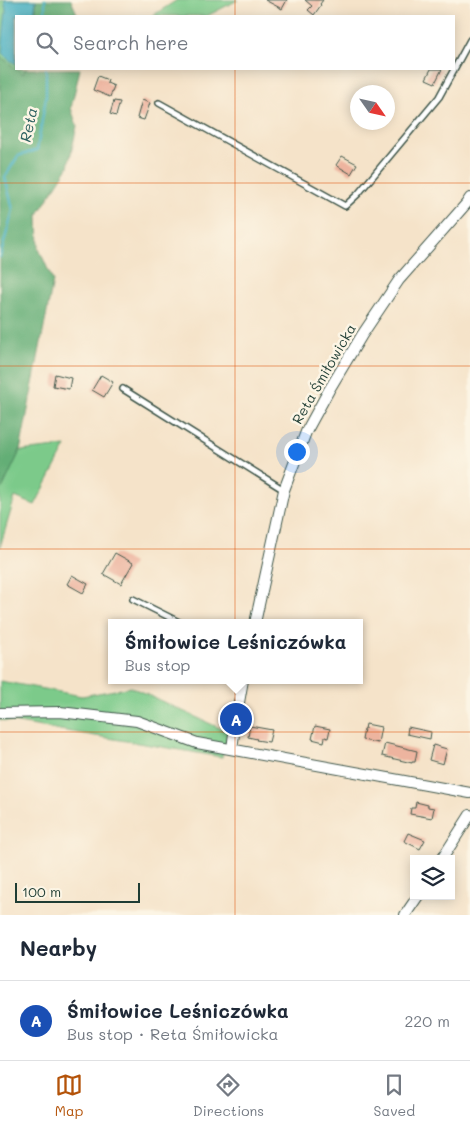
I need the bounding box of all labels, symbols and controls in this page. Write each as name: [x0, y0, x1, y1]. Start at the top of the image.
search box: [15, 15, 455, 70]
icon: search: [33, 29, 61, 57]
text: Search here: [73, 30, 189, 55]
north arrow: [350, 85, 395, 130]
water label: Reta: [15, 106, 41, 144]
street label: Reta Śmiłowicka: [287, 320, 360, 427]
your location: [284, 439, 310, 465]
popup: [108, 619, 363, 684]
text: Śmiłowice Leśniczówka: [125, 629, 346, 654]
text: Bus stop: [125, 654, 190, 675]
pin: A: [220, 700, 252, 738]
map controls: [410, 855, 455, 900]
button: layers: [410, 855, 455, 900]
scale bar: [15, 880, 140, 903]
text: 100 m: [22, 882, 61, 901]
text: Nearby: [20, 934, 97, 961]
text: Śmiłowice Leśniczówka: [67, 998, 289, 1023]
text: A: [30, 1010, 42, 1031]
text: 220 m: [404, 1010, 450, 1031]
text: Bus stop · Reta Śmiłowicka: [67, 1023, 279, 1044]
tab: Map: [55, 1071, 83, 1120]
tab: Directions: [193, 1071, 264, 1120]
tab: Saved: [374, 1071, 415, 1120]

